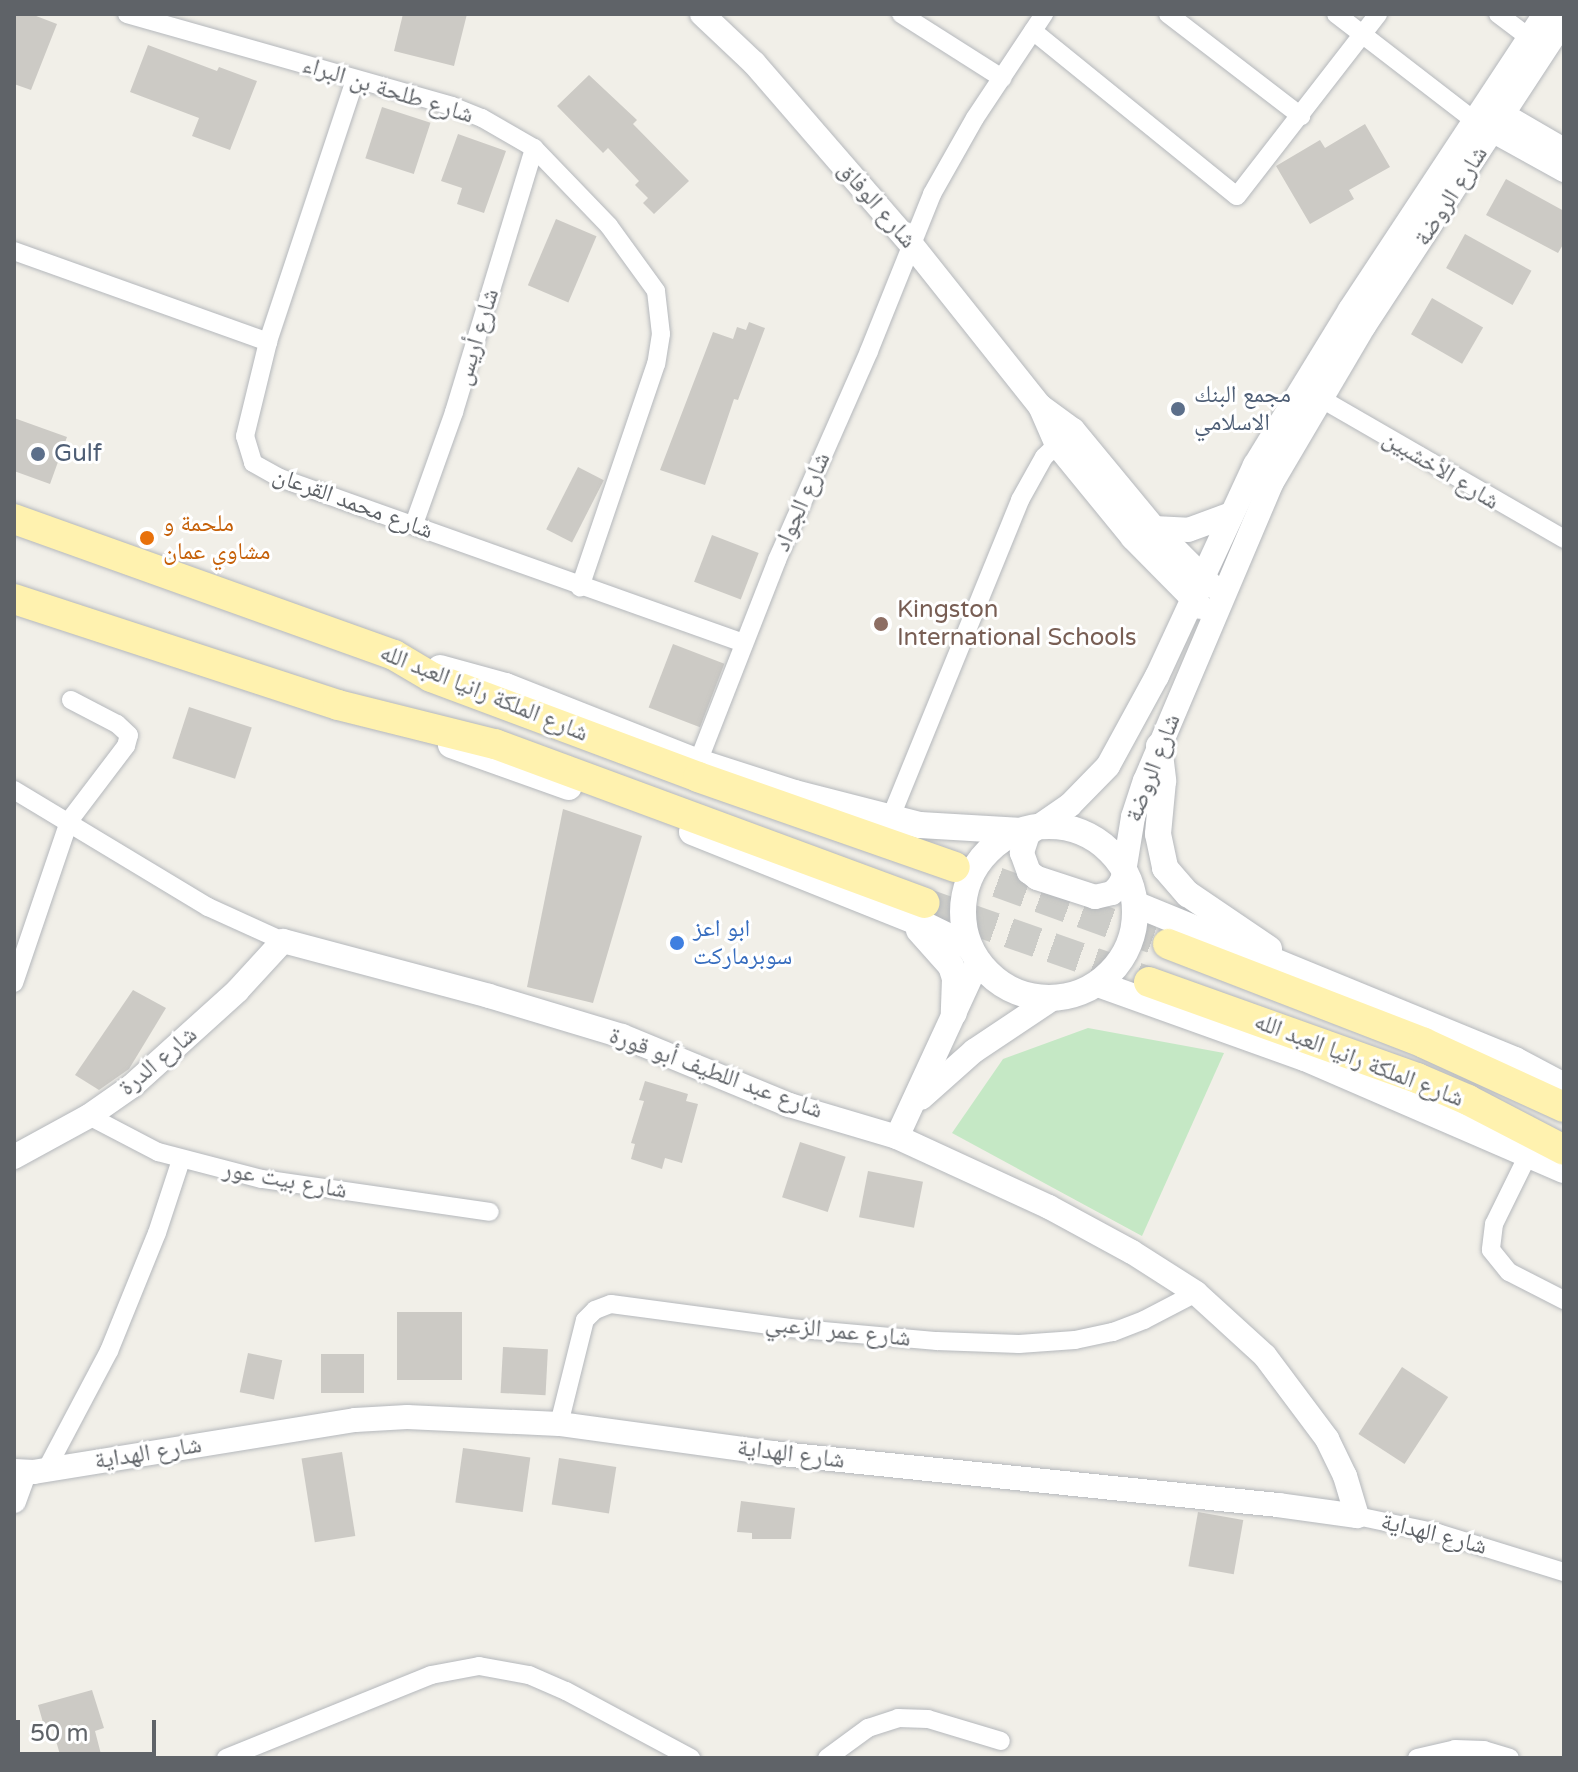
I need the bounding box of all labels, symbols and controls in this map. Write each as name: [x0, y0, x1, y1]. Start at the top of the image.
street label: شارع طلحة بن البراء: [299, 50, 477, 130]
street label: شارع الروضة: [1408, 141, 1494, 251]
street label: شارع الوفاق: [832, 156, 922, 254]
street label: شارع أريس: [449, 285, 505, 389]
place label: مجمع البنك الاسلامي: [1194, 381, 1291, 437]
marker: مجمع البنك الاسلامي: [1169, 400, 1187, 418]
street label: شارع الأخشبين: [1377, 424, 1505, 516]
place label: Gulf: [54, 440, 102, 468]
marker: Gulf: [29, 445, 47, 463]
street label: شارع الجواد: [767, 448, 837, 556]
street label: شارع محمد القرعان: [269, 461, 437, 545]
place label: ملحمة و مشاوي عمان: [163, 510, 270, 566]
marker: ملحمة و مشاوي عمان: [138, 529, 156, 547]
place label: Kingston International Schools: [897, 596, 1136, 652]
marker: Kingston International Schools: [872, 615, 890, 633]
street label: شارع الملكة رانيا العبد الله: [376, 638, 592, 748]
street label: شارع الروضة: [1119, 710, 1187, 826]
place label: ابو اعز سوبرماركت: [693, 915, 792, 971]
marker: ابو اعز سوبرماركت: [668, 934, 686, 952]
street label: شارع الملكة رانيا العبد الله: [1250, 1007, 1468, 1113]
street label: شارع الدرة: [113, 1020, 203, 1102]
street label: شارع عبد اللطيف أبو قورة: [605, 1021, 827, 1125]
street label: شارع بيت عور: [221, 1155, 349, 1205]
street label: شارع عمر الزعبي: [764, 1309, 912, 1353]
street label: شارع الهداية: [92, 1430, 204, 1476]
street label: شارع الهداية: [736, 1433, 846, 1475]
street label: شارع الهداية: [1378, 1507, 1490, 1561]
scale bar: [20, 1704, 160, 1754]
text: 50 m: [30, 1719, 88, 1748]

